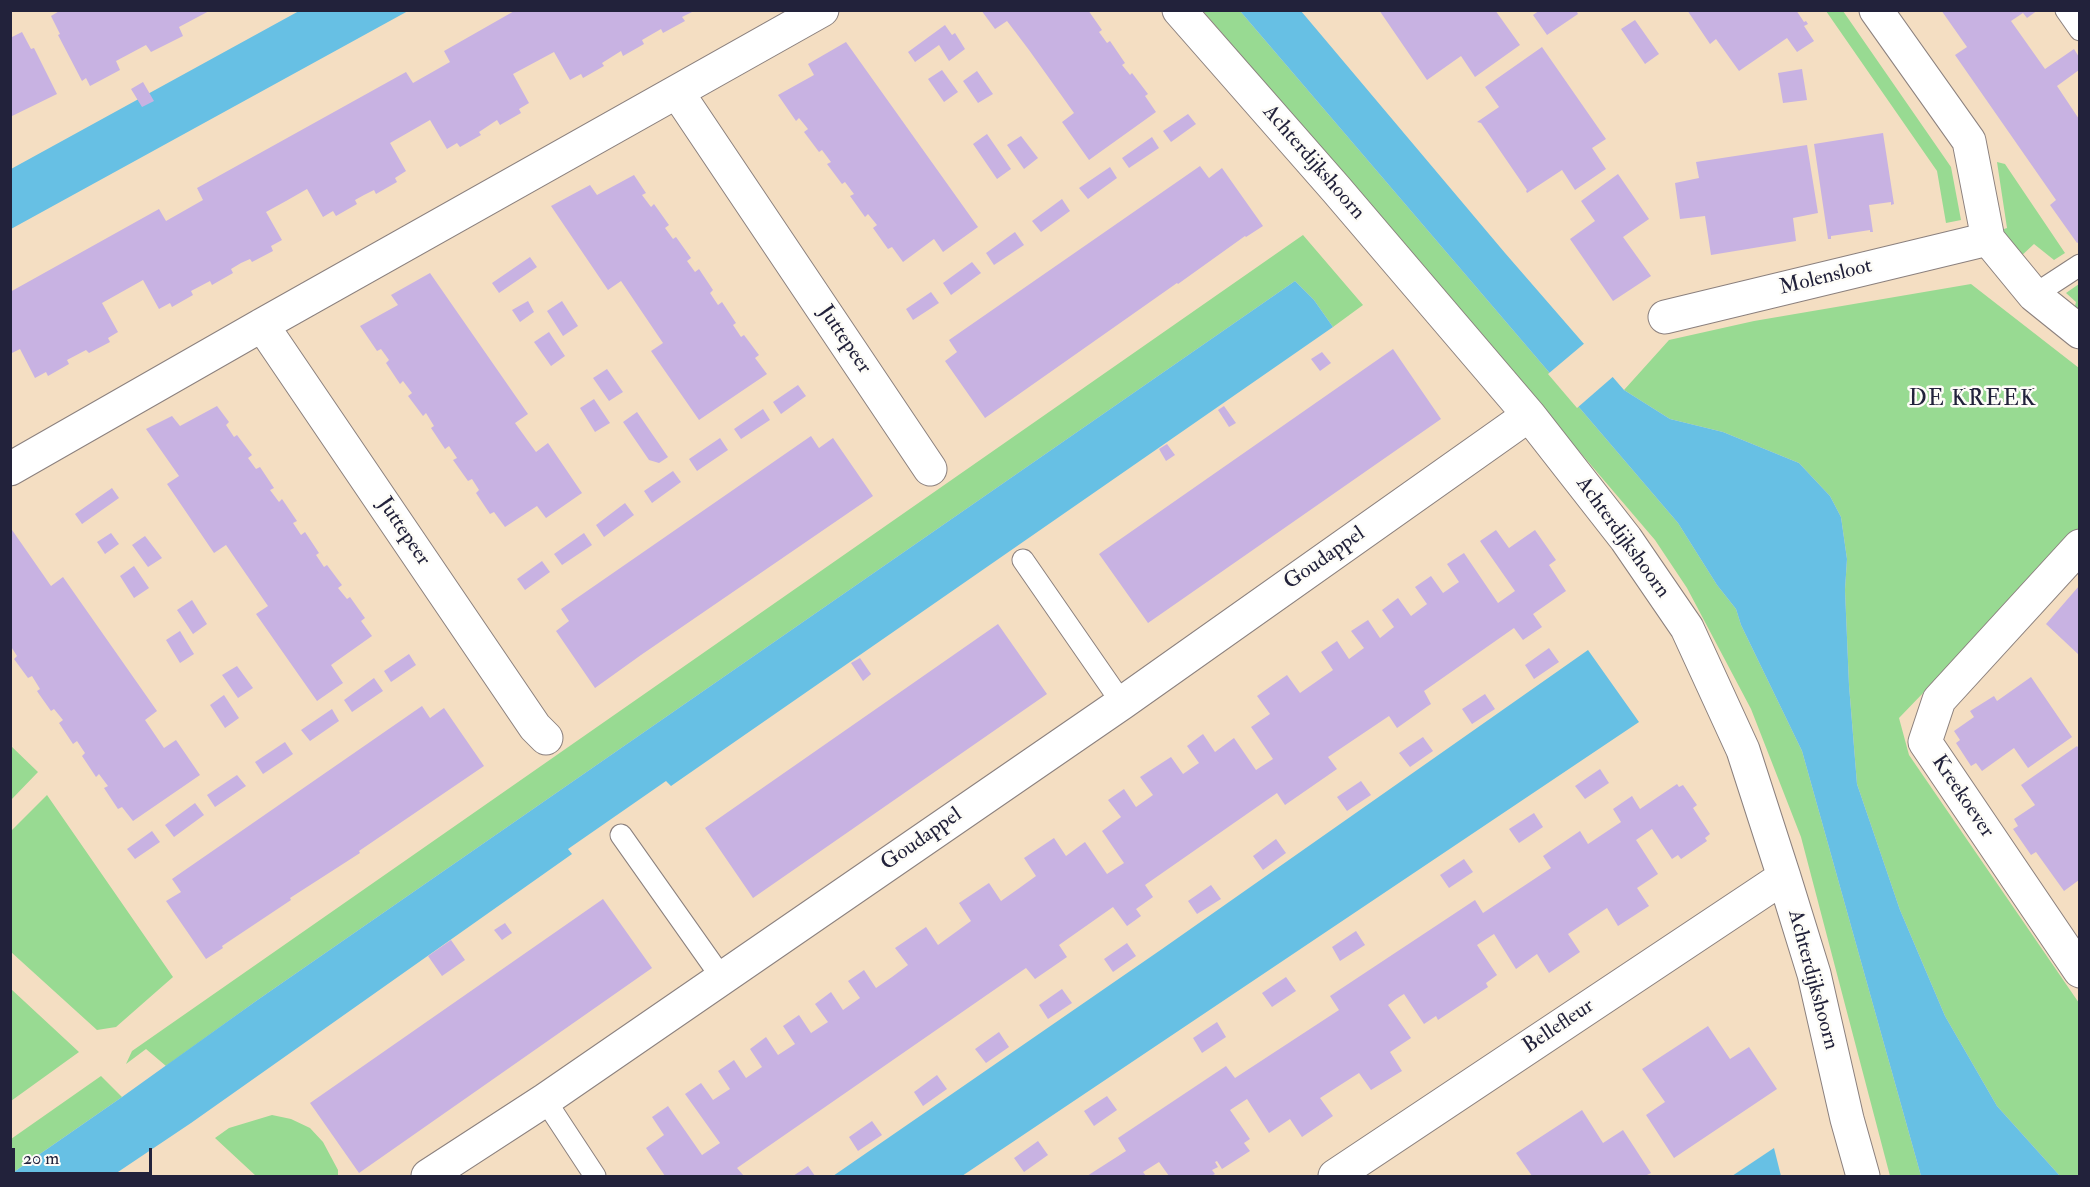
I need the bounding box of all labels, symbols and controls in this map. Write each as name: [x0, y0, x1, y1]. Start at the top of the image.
street label: Achterdijkshoorn: [1256, 101, 1370, 225]
street label: Molensloot: [1777, 254, 1875, 302]
street label: Juttepeer: [812, 301, 876, 379]
district label: DE KREEK: [1909, 387, 2037, 413]
street label: Achterdijkshoorn: [1570, 473, 1674, 603]
street label: Juttepeer: [371, 493, 435, 571]
street label: Goudappel: [1280, 522, 1370, 596]
street label: Kreekoever: [1925, 751, 1999, 843]
street label: Goudappel: [877, 803, 967, 877]
street label: Achterdijkshoorn: [1781, 907, 1843, 1053]
street label: Bellefleur: [1519, 994, 1599, 1060]
scale bar: [15, 1136, 154, 1174]
text: 20 m: [23, 1147, 59, 1170]

